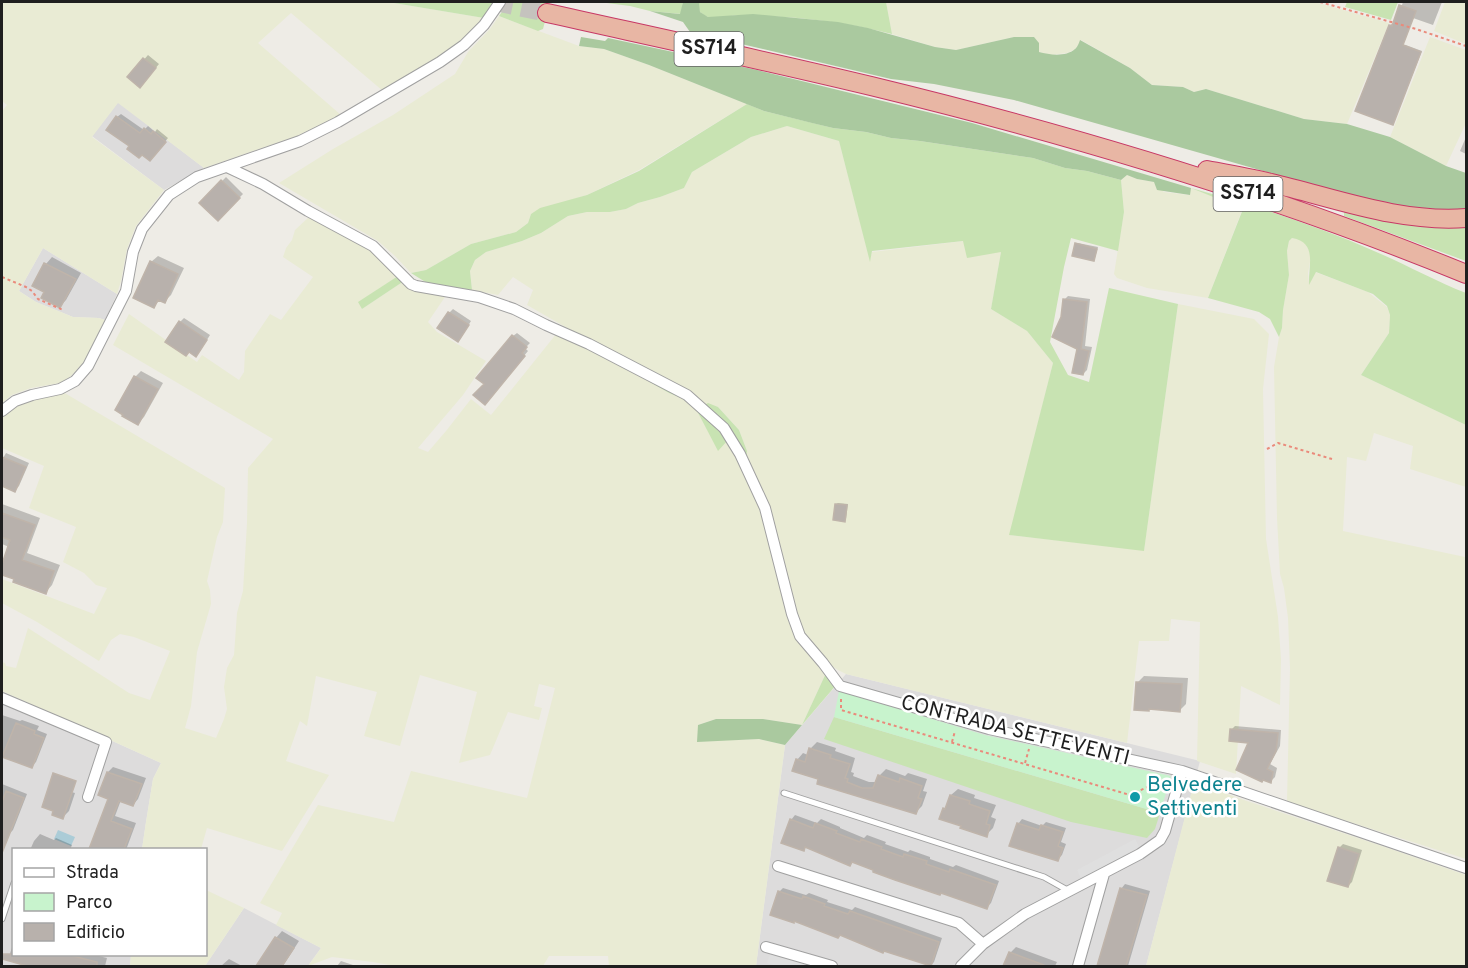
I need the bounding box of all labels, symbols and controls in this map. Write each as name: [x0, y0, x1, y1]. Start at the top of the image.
road number: SS714: [674, 32, 744, 66]
road number: SS714: [1214, 177, 1282, 211]
street label: CONTRADA SETTEVENTI: [898, 689, 1132, 773]
place label: Belvedere Settiventi: [1147, 772, 1242, 823]
marker: Belvedere Settiventi: [1128, 790, 1142, 804]
legend: [12, 848, 207, 956]
text: Strada: [66, 862, 119, 885]
text: Parco: [66, 892, 112, 915]
text: Edificio: [66, 922, 125, 945]

